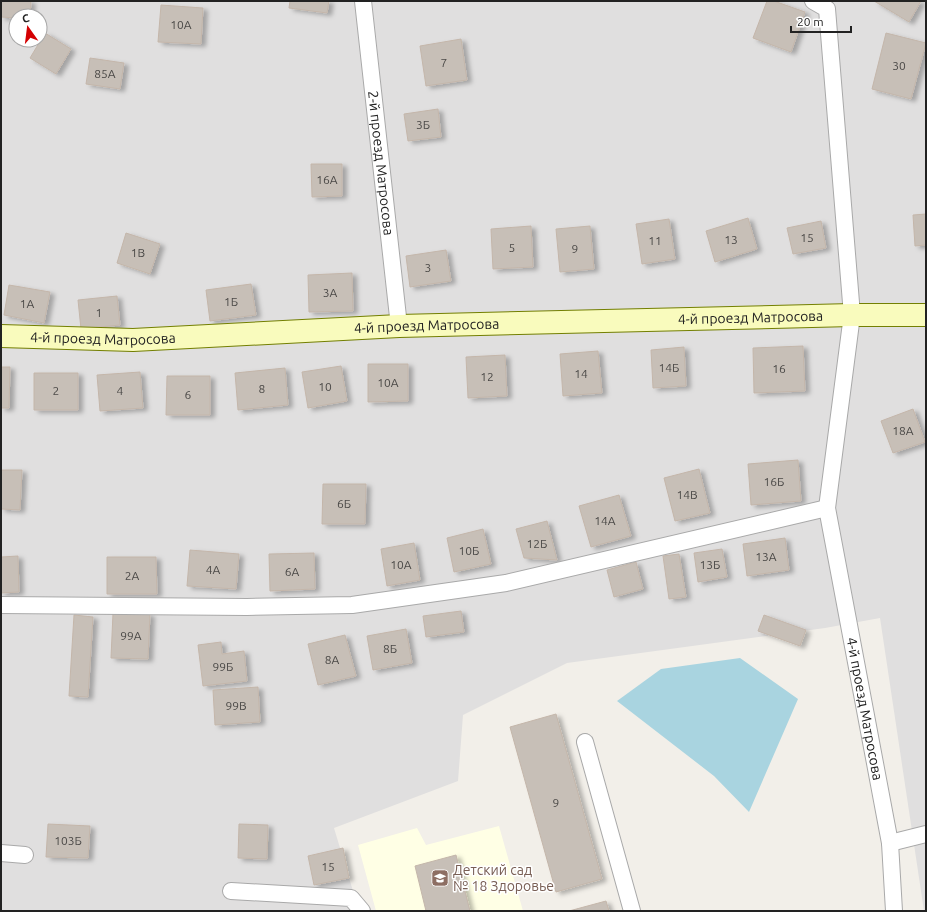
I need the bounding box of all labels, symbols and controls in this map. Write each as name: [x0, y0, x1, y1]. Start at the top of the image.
north arrow: [8, 8, 48, 48]
scale bar: [791, 8, 851, 34]
text: С: [21, 12, 30, 25]
text: 20 m: [797, 15, 824, 28]
house number: 10А: [170, 18, 192, 31]
house number: 7: [441, 56, 447, 69]
house number: 30: [892, 59, 906, 72]
house number: 85А: [94, 67, 116, 80]
street label: 2-й проезд Матросова: [365, 90, 397, 236]
house number: 3Б: [416, 118, 430, 131]
house number: 16А: [316, 173, 338, 186]
house number: 15: [800, 231, 814, 244]
house number: 13: [724, 233, 738, 246]
house number: 11: [648, 234, 662, 247]
house number: 5: [509, 241, 515, 254]
house number: 9: [572, 242, 578, 255]
house number: 1В: [131, 246, 145, 259]
house number: 3: [425, 261, 431, 274]
house number: 3А: [323, 286, 337, 299]
house number: 1Б: [224, 295, 238, 308]
house number: 1А: [20, 297, 34, 310]
house number: 1: [96, 306, 102, 319]
street label: 4-й проезд Матросова: [678, 308, 823, 327]
street label: 4-й проезд Матросова: [353, 316, 499, 336]
street label: 4-й проезд Матросова: [30, 329, 176, 348]
house number: 14Б: [659, 361, 679, 374]
house number: 16: [772, 362, 786, 375]
house number: 14: [574, 367, 588, 380]
house number: 12: [480, 370, 494, 383]
house number: 10А: [377, 376, 399, 389]
house number: 10: [318, 380, 332, 393]
house number: 8: [259, 382, 266, 395]
house number: 2: [53, 384, 59, 397]
house number: 4: [117, 384, 124, 397]
house number: 6: [185, 388, 192, 401]
house number: 18А: [892, 424, 914, 437]
house number: 16Б: [764, 475, 784, 488]
house number: 14В: [676, 488, 698, 501]
house number: 6Б: [337, 497, 351, 510]
house number: 14А: [594, 514, 616, 527]
house number: 12Б: [527, 537, 547, 550]
house number: 10Б: [459, 544, 479, 557]
house number: 13А: [755, 550, 777, 563]
house number: 10А: [390, 558, 412, 571]
house number: 13Б: [700, 558, 720, 571]
house number: 4А: [206, 563, 220, 576]
house number: 6А: [285, 565, 299, 578]
house number: 2А: [125, 569, 139, 582]
house number: 99А: [120, 629, 142, 642]
street label: 4-й проезд Матросова: [843, 636, 886, 782]
house number: 8Б: [383, 642, 397, 655]
house number: 8А: [325, 653, 339, 666]
house number: 99Б: [213, 660, 233, 673]
house number: 99В: [225, 699, 247, 712]
house number: 9: [553, 796, 559, 809]
house number: 103Б: [54, 834, 82, 847]
house number: 15: [321, 860, 335, 873]
place label: Детский сад № 18 Здоровье: [453, 862, 554, 894]
school or university icon: Детский сад № 18 Здоровье: [430, 868, 450, 888]

